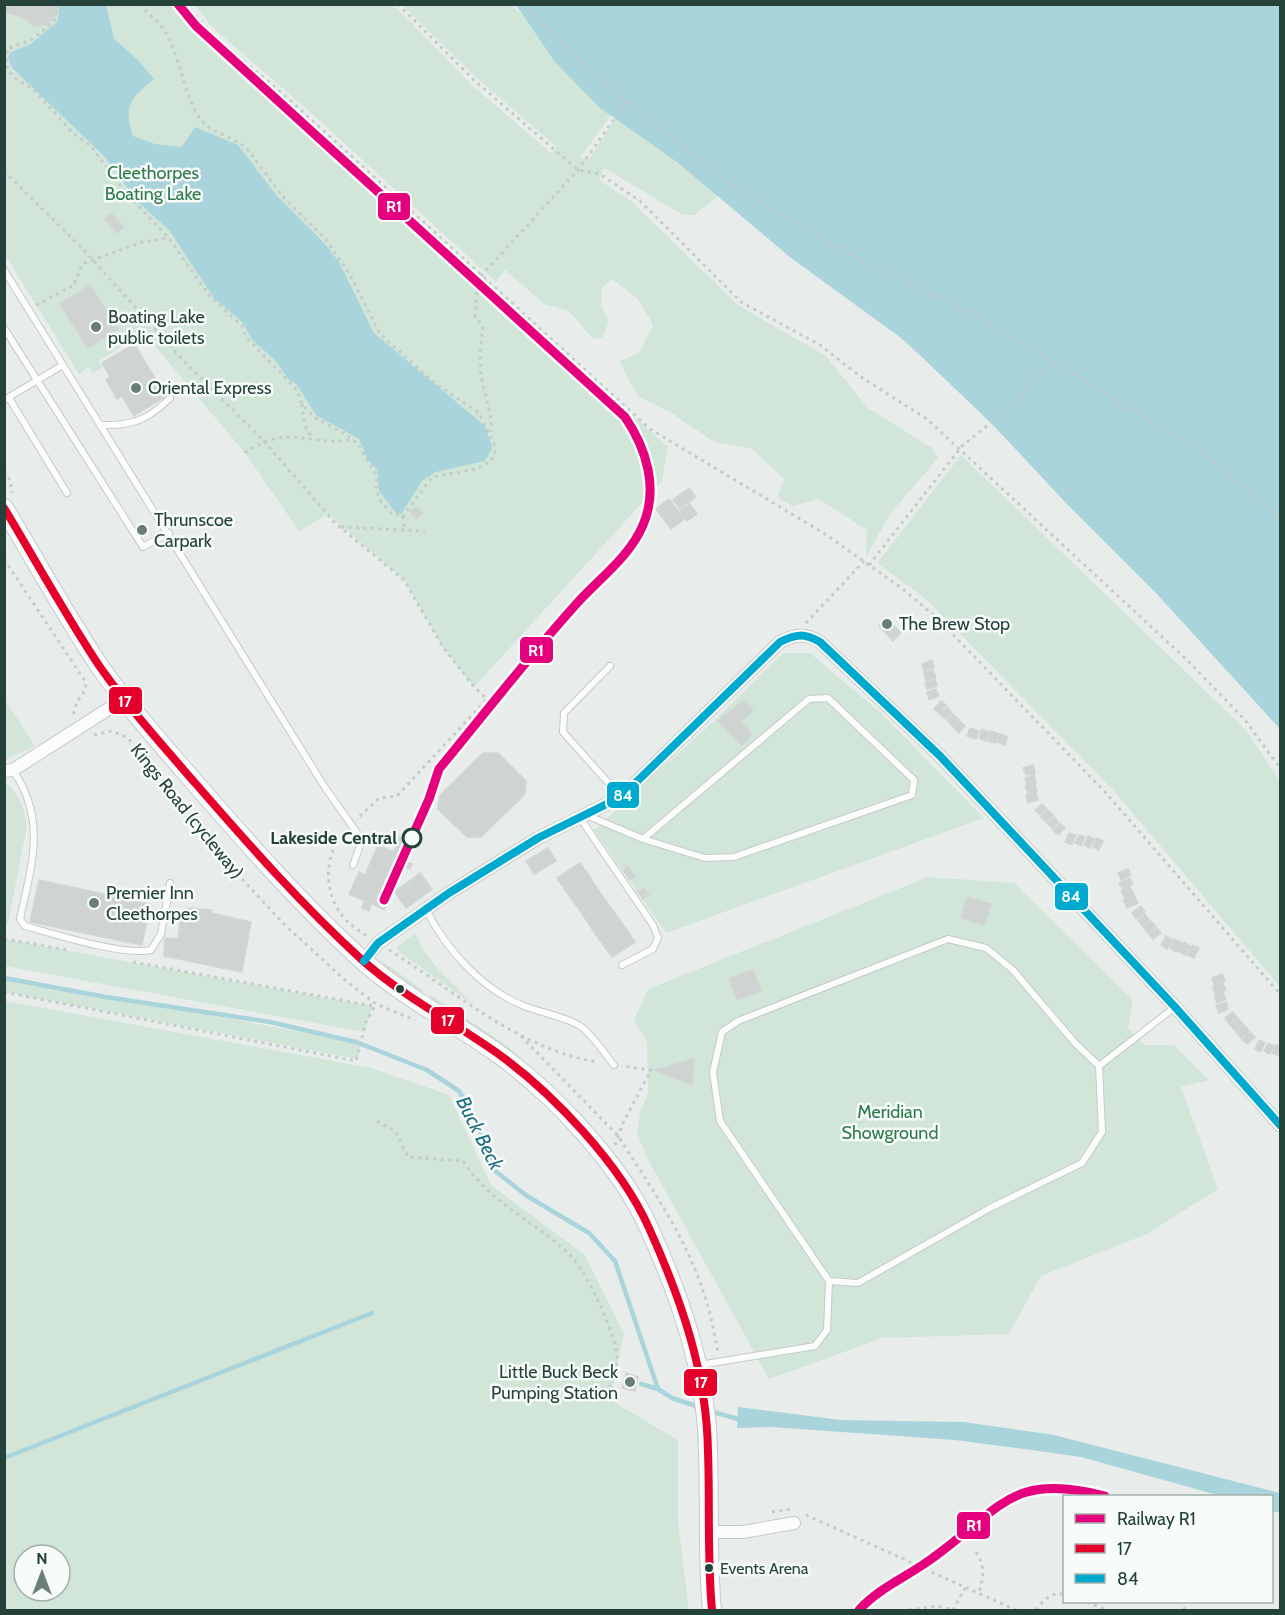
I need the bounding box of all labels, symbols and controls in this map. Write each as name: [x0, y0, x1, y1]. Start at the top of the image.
park label: Cleethorpes Boating Lake: [105, 162, 201, 205]
line badge: R1: [377, 192, 411, 221]
text: R1: [386, 197, 402, 216]
place label: Boating Lake public toilets: [108, 306, 205, 349]
marker: Boating Lake public toilets: [89, 320, 103, 334]
place label: Oriental Express: [148, 377, 271, 399]
marker: Oriental Express: [129, 381, 143, 395]
place label: Thrunscoe Carpark: [154, 509, 233, 552]
marker: Thrunscoe Carpark: [135, 523, 149, 537]
place label: The Brew Stop: [899, 613, 1010, 635]
marker: The Brew Stop: [880, 617, 894, 631]
line badge: R1: [519, 636, 554, 664]
text: R1: [528, 641, 544, 660]
line badge: 17: [108, 686, 143, 715]
text: 17: [118, 692, 133, 711]
street label: Kings Road (cycleway): [126, 739, 248, 883]
line badge: 84: [606, 781, 640, 809]
text: 84: [613, 786, 633, 805]
place label: Lakeside Central: [270, 827, 397, 849]
marker: Lakeside Central: [402, 828, 422, 848]
place label: Premier Inn Cleethorpes: [106, 882, 198, 925]
line badge: 84: [1054, 882, 1089, 911]
text: 84: [1061, 887, 1081, 906]
marker: Premier Inn Cleethorpes: [87, 896, 101, 910]
unlabelled marker: [394, 983, 406, 995]
line badge: 17: [430, 1006, 465, 1035]
text: 17: [441, 1011, 456, 1030]
water label: Buck Beck: [451, 1092, 509, 1175]
park label: Meridian Showground: [842, 1101, 938, 1144]
place label: Little Buck Beck Pumping Station: [491, 1361, 619, 1404]
line badge: 17: [683, 1368, 718, 1397]
text: 17: [694, 1373, 709, 1392]
marker: Little Buck Beck Pumping Station: [623, 1375, 637, 1389]
legend: [1063, 1495, 1273, 1603]
text: Railway R1: [1117, 1508, 1196, 1530]
line badge: R1: [956, 1511, 991, 1540]
text: R1: [966, 1516, 982, 1535]
text: 17: [1117, 1538, 1132, 1560]
north arrow: [12, 1543, 72, 1603]
text: N: [36, 1549, 48, 1568]
place label: Events Arena: [720, 1559, 809, 1578]
marker: Events Arena: [703, 1562, 715, 1574]
text: 84: [1117, 1568, 1138, 1590]

